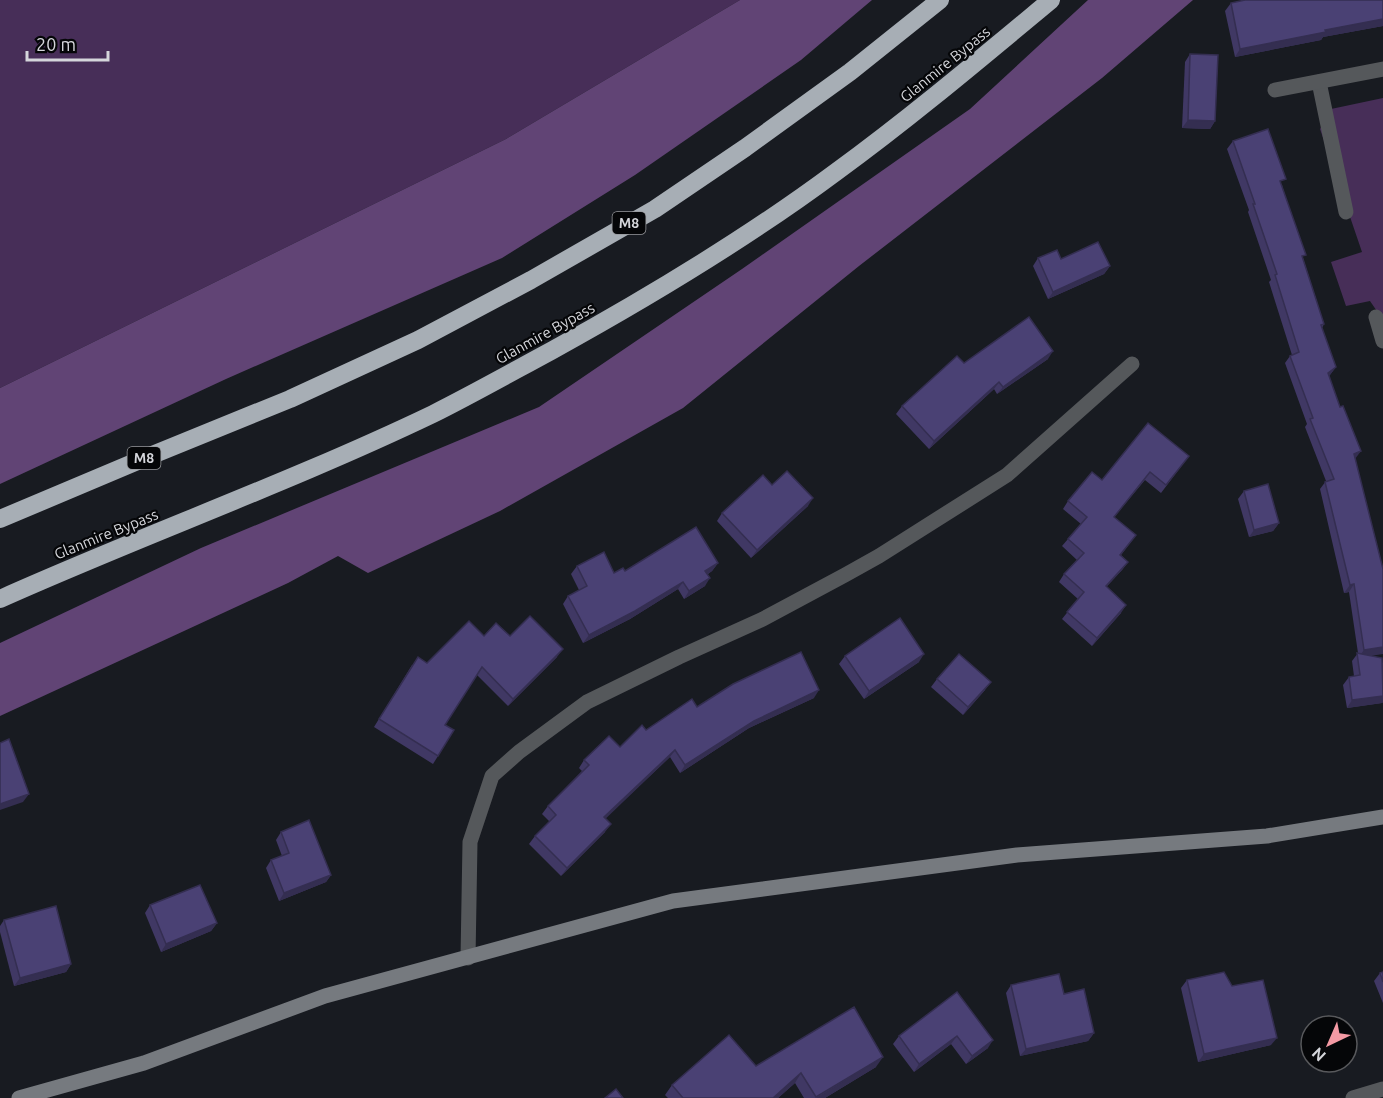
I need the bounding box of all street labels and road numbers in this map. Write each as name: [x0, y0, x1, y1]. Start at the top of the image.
street label: Glanmire Bypass: [897, 23, 993, 105]
road number: M8: [612, 212, 646, 234]
street label: Glanmire Bypass: [493, 299, 597, 367]
road number: M8: [128, 447, 160, 469]
street label: Glanmire Bypass: [52, 505, 160, 563]

